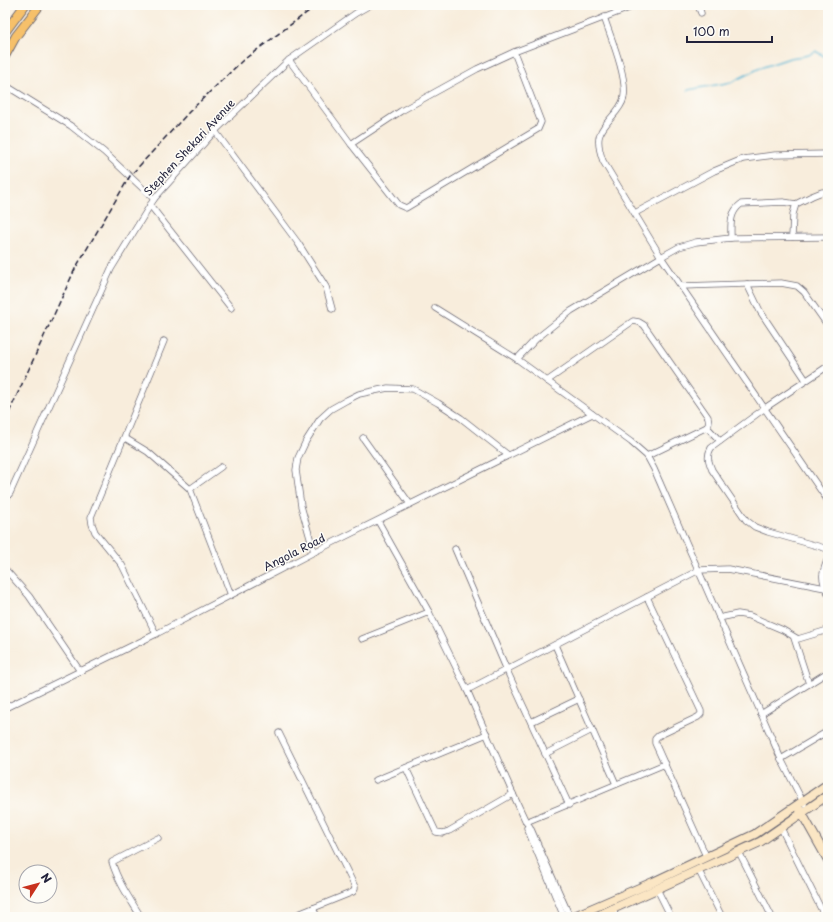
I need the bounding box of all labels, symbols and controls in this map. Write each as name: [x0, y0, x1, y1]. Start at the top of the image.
scale bar: [687, 18, 772, 44]
text: 100 m: [693, 22, 730, 40]
street label: Stephen Shekari Avenue: [140, 95, 238, 199]
street label: Angola Road: [260, 529, 328, 575]
north arrow: [18, 864, 58, 904]
text: N: [37, 869, 56, 887]

